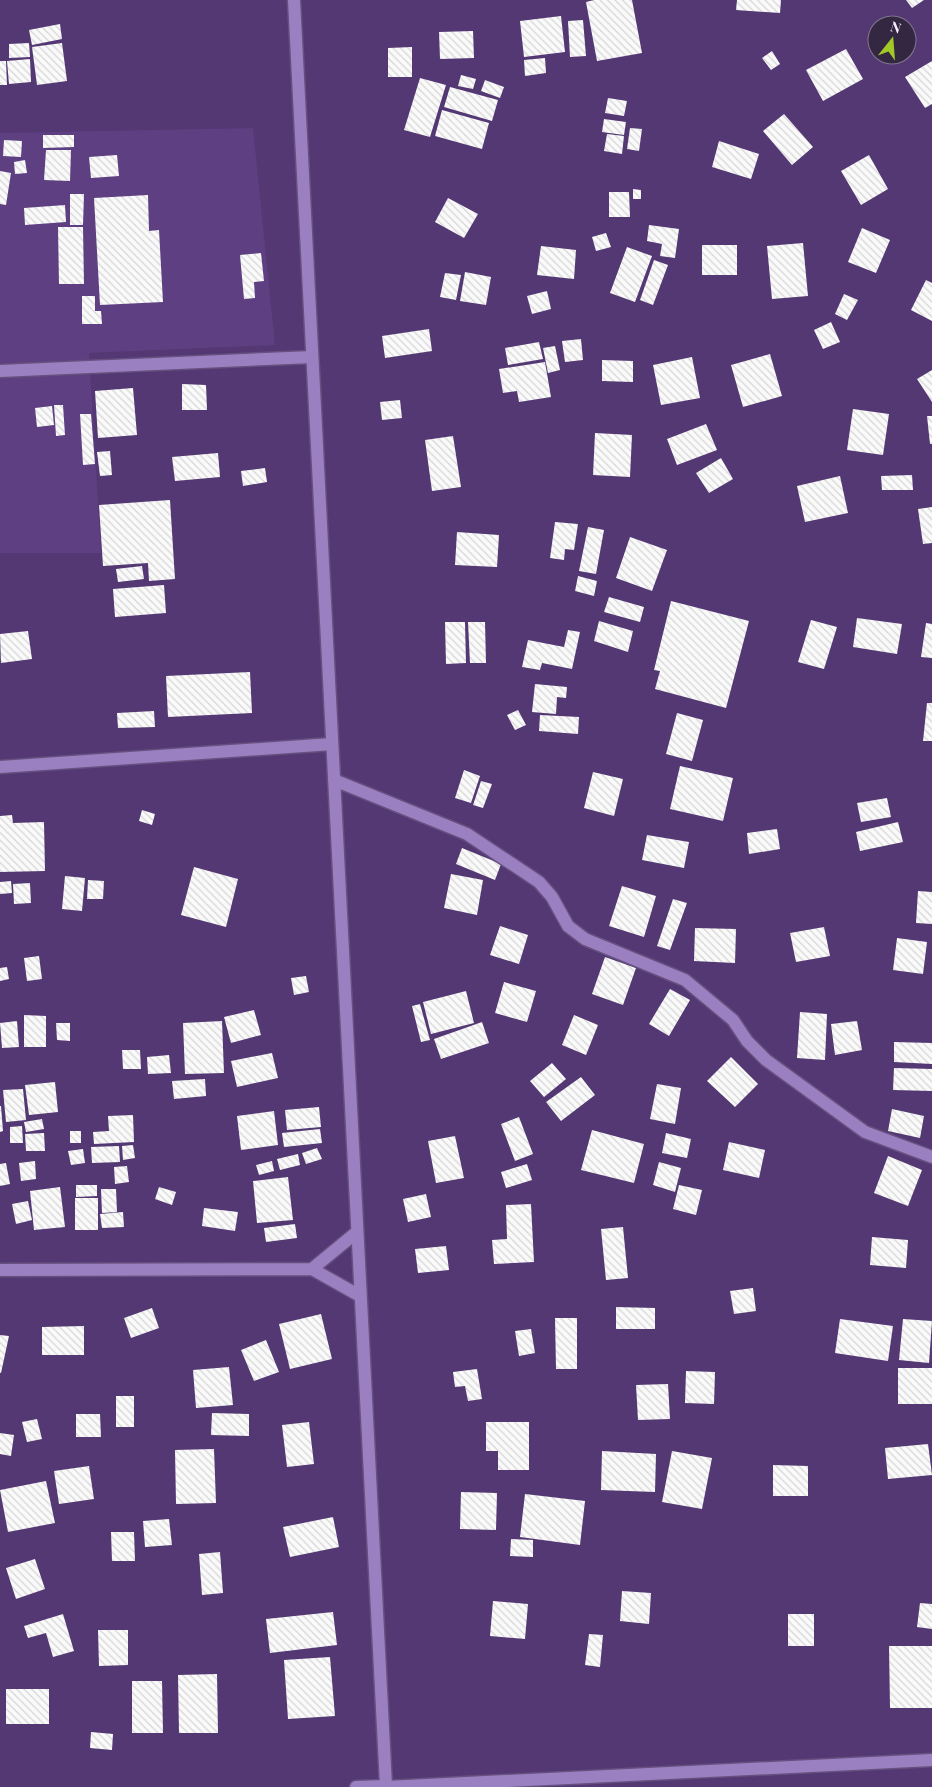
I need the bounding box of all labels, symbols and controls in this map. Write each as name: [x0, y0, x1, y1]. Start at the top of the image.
north arrow: [867, 15, 917, 65]
text: N: [888, 17, 904, 38]

